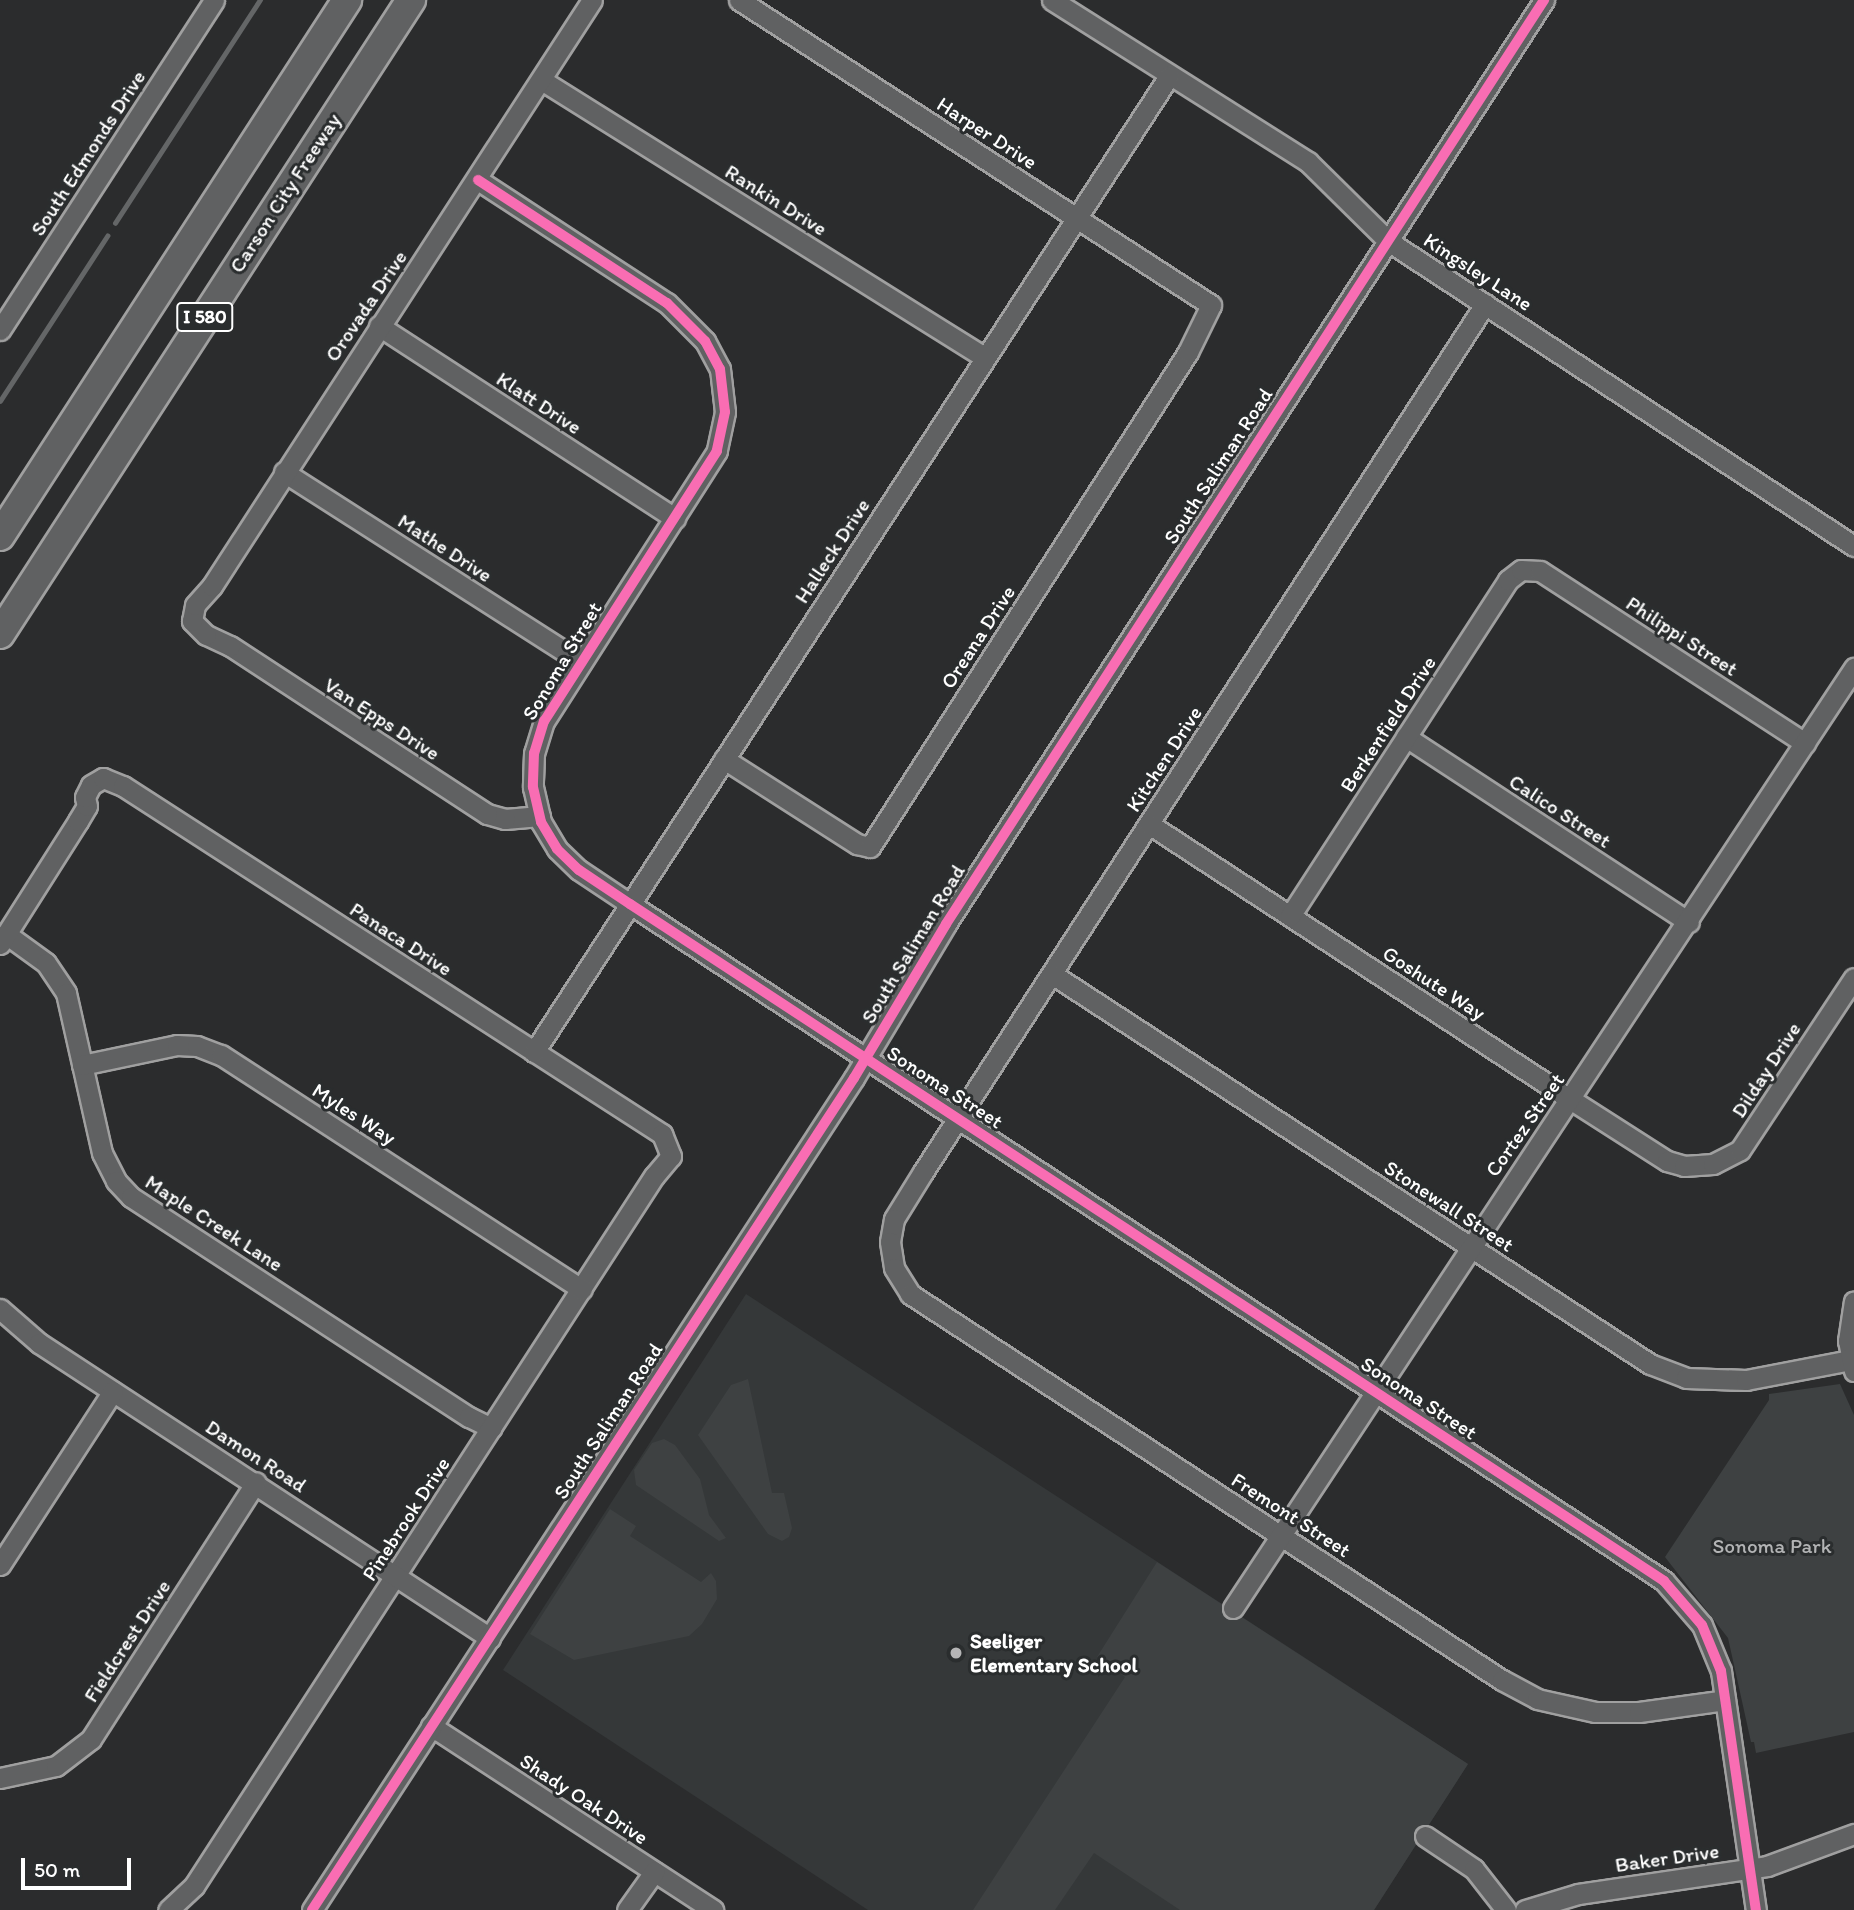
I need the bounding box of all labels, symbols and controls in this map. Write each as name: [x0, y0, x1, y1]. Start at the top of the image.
street label: South Edmonds Drive: [25, 65, 151, 241]
street label: Harper Drive: [932, 91, 1042, 175]
street label: Carson City Freeway: [224, 109, 346, 277]
street label: Rankin Drive: [720, 159, 832, 241]
street label: Kingsley Lane: [1419, 227, 1537, 317]
street label: Orovada Drive: [320, 246, 412, 366]
road number: I 580: [175, 302, 235, 332]
street label: Klatt Drive: [491, 366, 587, 440]
street label: South Saliman Road: [1158, 383, 1278, 549]
street label: Halleck Drive: [789, 494, 875, 608]
street label: Mathe Drive: [393, 508, 497, 588]
street label: Oreana Drive: [935, 581, 1021, 693]
street label: Philippi Street: [1622, 591, 1742, 681]
street label: Sonoma Street: [517, 597, 607, 725]
street label: Berkenfield Drive: [1335, 651, 1441, 797]
street label: Van Epps Drive: [319, 672, 445, 766]
street label: Kitchen Drive: [1120, 701, 1208, 817]
street label: Calico Street: [1504, 769, 1616, 853]
street label: South Saliman Road: [856, 860, 970, 1028]
street label: Panaca Drive: [345, 897, 457, 981]
street label: Goshute Way: [1378, 940, 1490, 1026]
street label: Dilday Drive: [1726, 1018, 1806, 1122]
street label: Sonoma Street: [882, 1040, 1008, 1134]
street label: Cortez Street: [1480, 1068, 1570, 1182]
street label: Myles Way: [308, 1078, 400, 1150]
street label: Stonewall Street: [1380, 1155, 1518, 1257]
street label: Maple Creek Lane: [140, 1169, 288, 1277]
street label: South Saliman Road: [548, 1338, 668, 1504]
street label: Sonoma Street: [1356, 1351, 1482, 1445]
street label: Damon Road: [201, 1414, 311, 1498]
street label: Pinebrook Drive: [357, 1452, 455, 1586]
street label: Fremont Street: [1227, 1467, 1355, 1563]
park label: Sonoma Park: [1713, 1533, 1831, 1559]
street label: Fieldcrest Drive: [78, 1575, 176, 1707]
place label: Seeliger Elementary School: [970, 1628, 1137, 1678]
marker: Seeliger Elementary School: [948, 1645, 964, 1661]
street label: Shady Oak Drive: [515, 1748, 653, 1850]
street label: Baker Drive: [1613, 1838, 1721, 1878]
scale bar: [24, 1843, 135, 1887]
text: 50 m: [34, 1857, 80, 1882]

